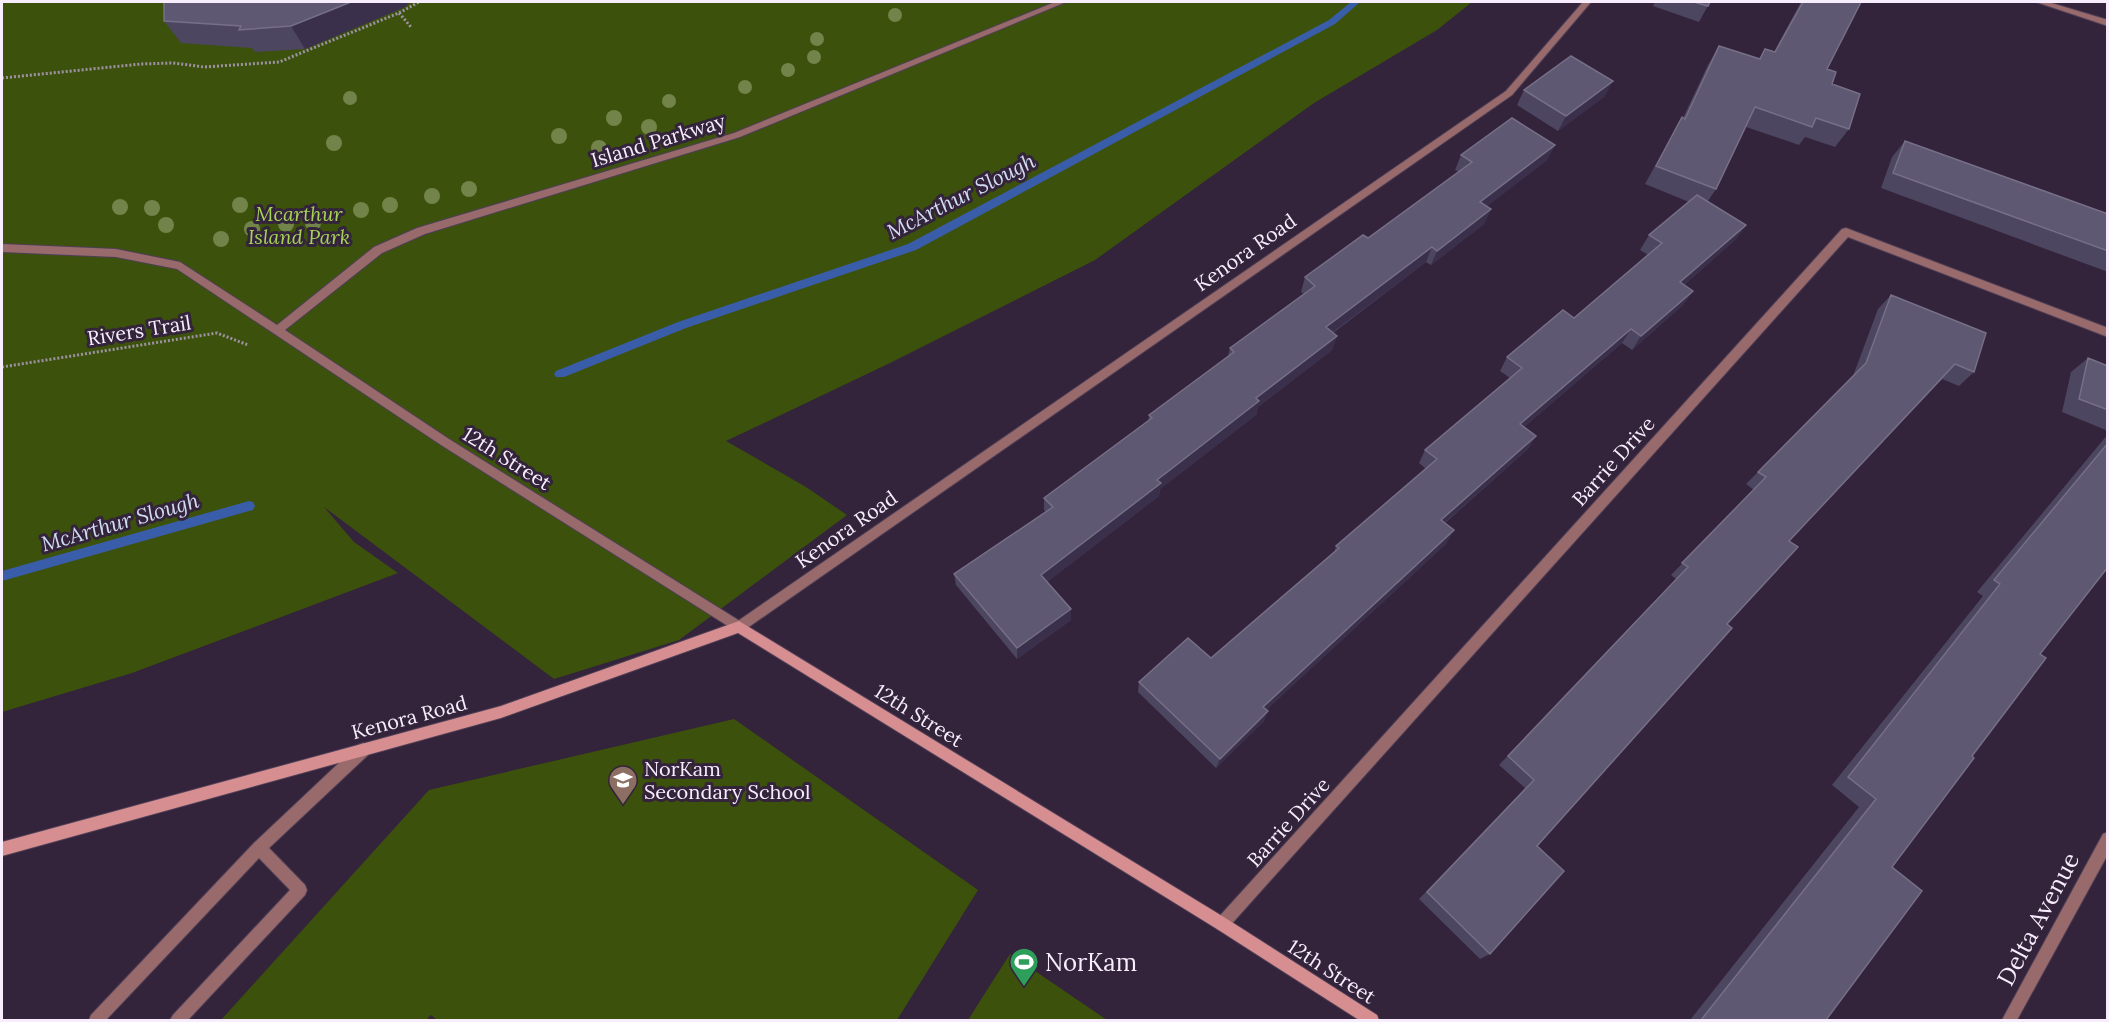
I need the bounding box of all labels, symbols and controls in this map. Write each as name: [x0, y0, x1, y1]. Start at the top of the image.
street label: Island Parkway: [588, 108, 729, 172]
water label: McArthur Slough: [882, 147, 1040, 245]
park label: Mcarthur Island Park: [248, 201, 350, 249]
street label: Kenora Road: [1189, 208, 1301, 296]
street label: Rivers Trail: [85, 309, 193, 351]
street label: Barrie Drive: [1566, 411, 1660, 511]
street label: 12th Street: [458, 421, 556, 495]
street label: Kenora Road: [790, 485, 902, 573]
water label: McArthur Slough: [38, 487, 202, 557]
street label: 12th Street: [870, 678, 968, 752]
street label: Kenora Road: [349, 690, 470, 744]
place label: NorKam Secondary School: [644, 756, 810, 804]
school or university icon: NorKam Secondary School: [607, 764, 639, 806]
street label: Barrie Drive: [1241, 772, 1335, 872]
street label: Delta Avenue: [1990, 847, 2086, 991]
street label: 12th Street: [1283, 933, 1381, 1009]
sports icon: NorKam: [1008, 946, 1040, 988]
place label: NorKam: [1045, 947, 1137, 978]

